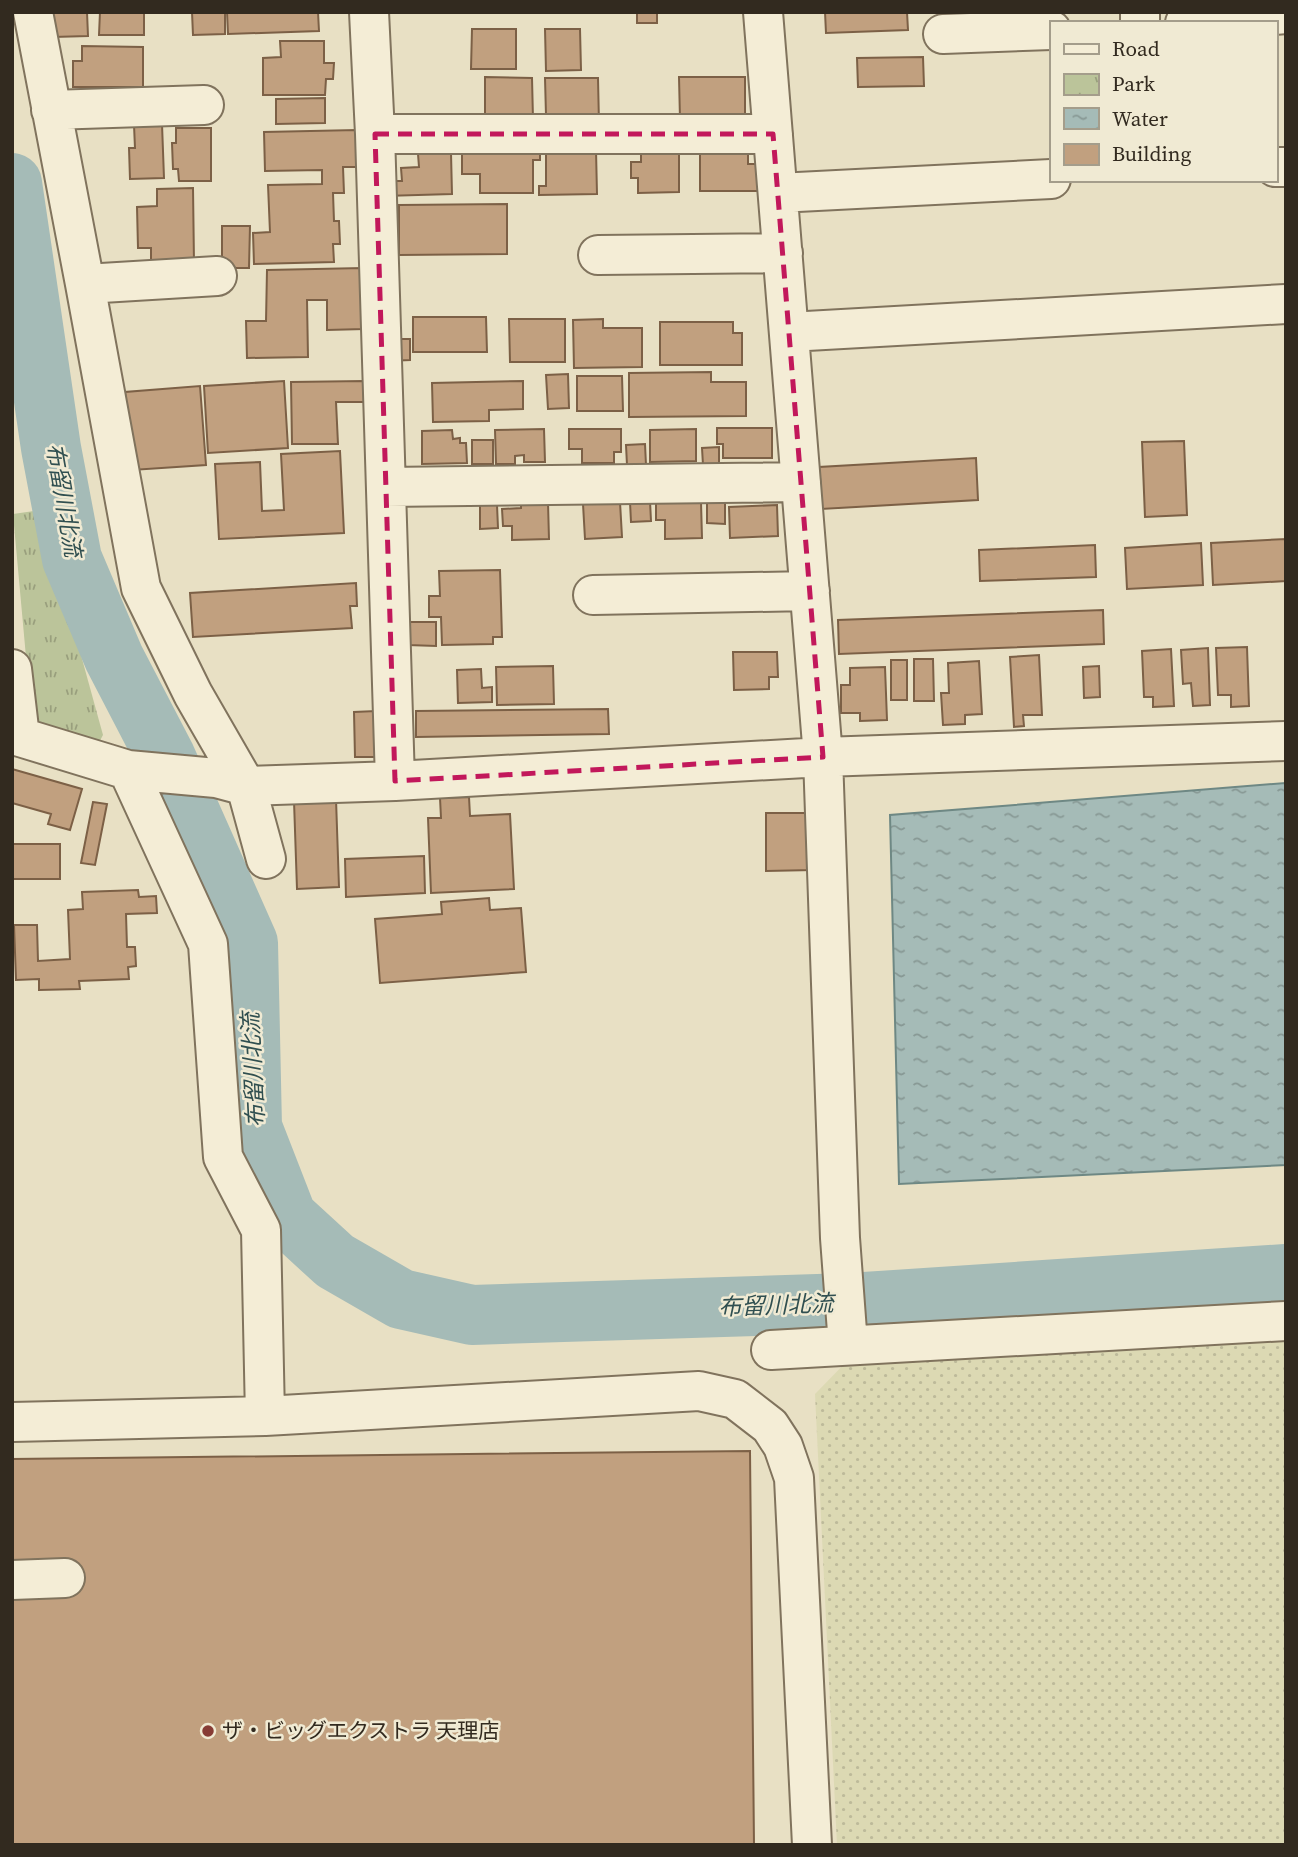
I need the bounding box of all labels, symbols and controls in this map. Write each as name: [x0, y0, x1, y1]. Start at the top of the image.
legend: [1050, 21, 1277, 182]
text: Road: [1112, 34, 1160, 63]
text: Park: [1112, 69, 1156, 98]
text: Water: [1112, 104, 1168, 133]
text: Building: [1112, 139, 1191, 168]
water label: 布留川北流: [38, 441, 90, 562]
water label: 布留川北流: [234, 1009, 272, 1128]
water label: 布留川北流: [718, 1287, 837, 1323]
place label: ザ・ビッグエクストラ 天理店: [222, 1716, 499, 1745]
marker: ザ・ビッグエクストラ 天理店: [200, 1723, 216, 1739]

